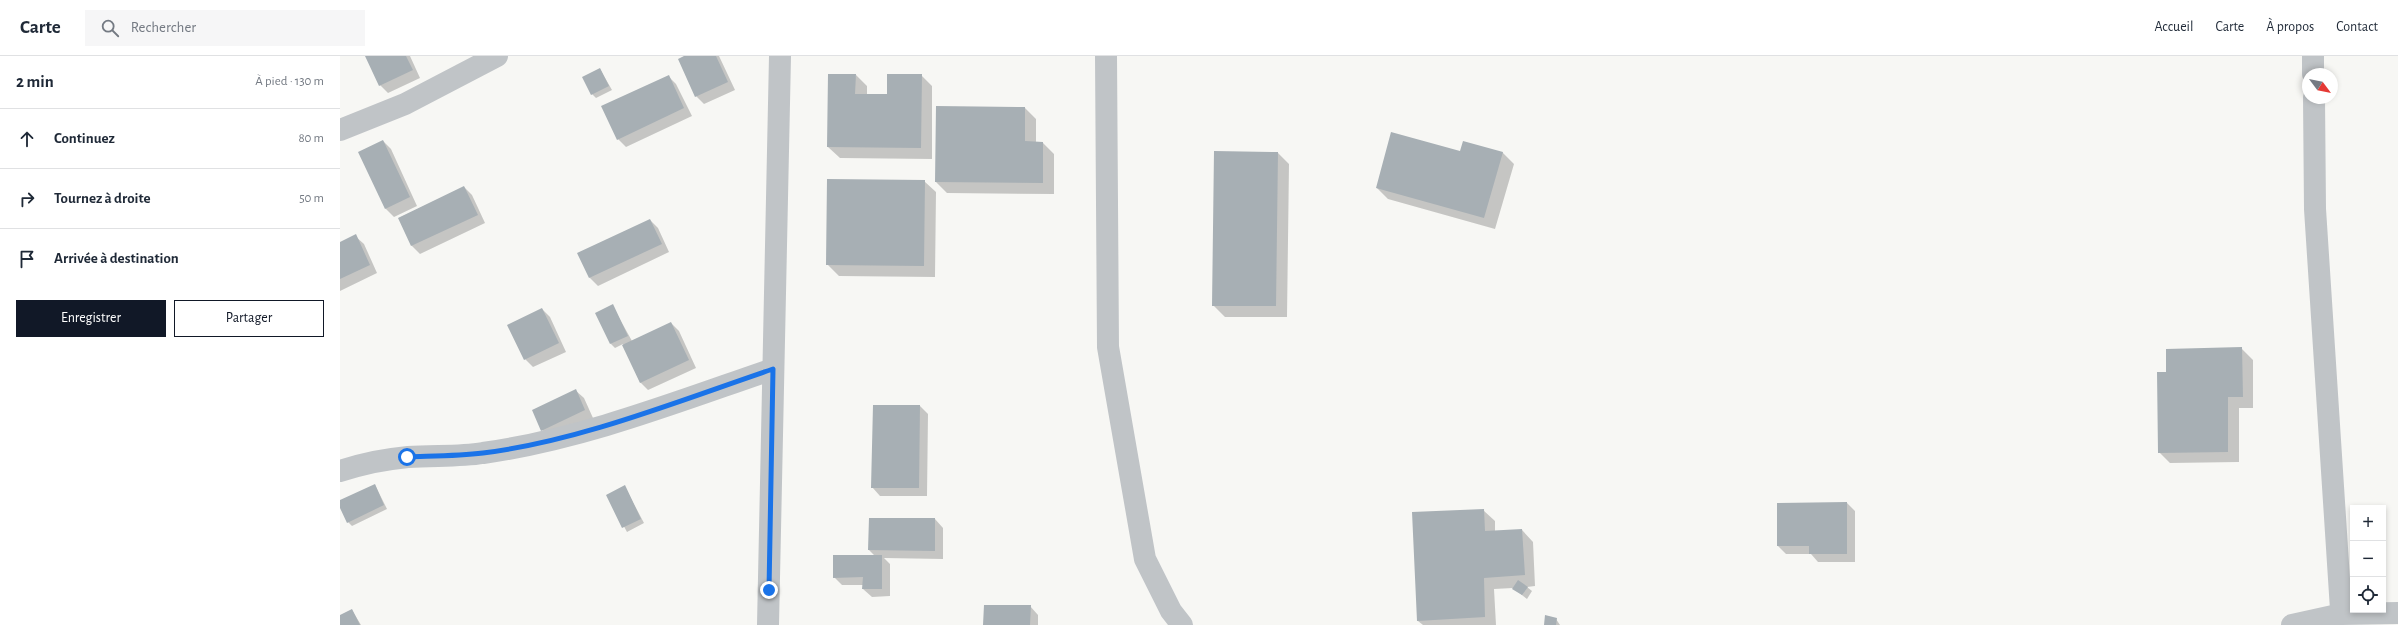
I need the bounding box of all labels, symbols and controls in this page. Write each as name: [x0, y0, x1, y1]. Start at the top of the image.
search box: [85, 10, 365, 46]
icon: search: [99, 17, 121, 39]
text: Carte: [20, 18, 61, 37]
text: Rechercher: [131, 20, 196, 35]
text: Accueil: [2154, 20, 2193, 34]
text: Carte: [2215, 20, 2244, 34]
text: À propos: [2266, 20, 2314, 34]
text: Contact: [2336, 20, 2378, 34]
north arrow: [2302, 68, 2338, 104]
text: 2 min: [16, 73, 54, 90]
text: À pied · 130 m: [255, 75, 324, 88]
icon: ahead: [16, 128, 38, 150]
text: Continuez: [54, 131, 115, 146]
text: 80 m: [298, 132, 324, 145]
icon: right: [16, 188, 38, 210]
text: Tournez à droite: [54, 191, 151, 206]
text: 50 m: [299, 192, 324, 205]
icon: arrive: [16, 248, 38, 270]
text: Arrivée à destination: [54, 251, 179, 266]
button: Enregistrer: [16, 300, 166, 337]
button: Partager: [174, 300, 324, 337]
route start: [398, 448, 416, 466]
map controls: [2350, 505, 2386, 613]
button: +: [2350, 505, 2386, 541]
button: −: [2350, 541, 2386, 577]
button: locate: [2350, 577, 2386, 613]
route end: [760, 581, 778, 599]

